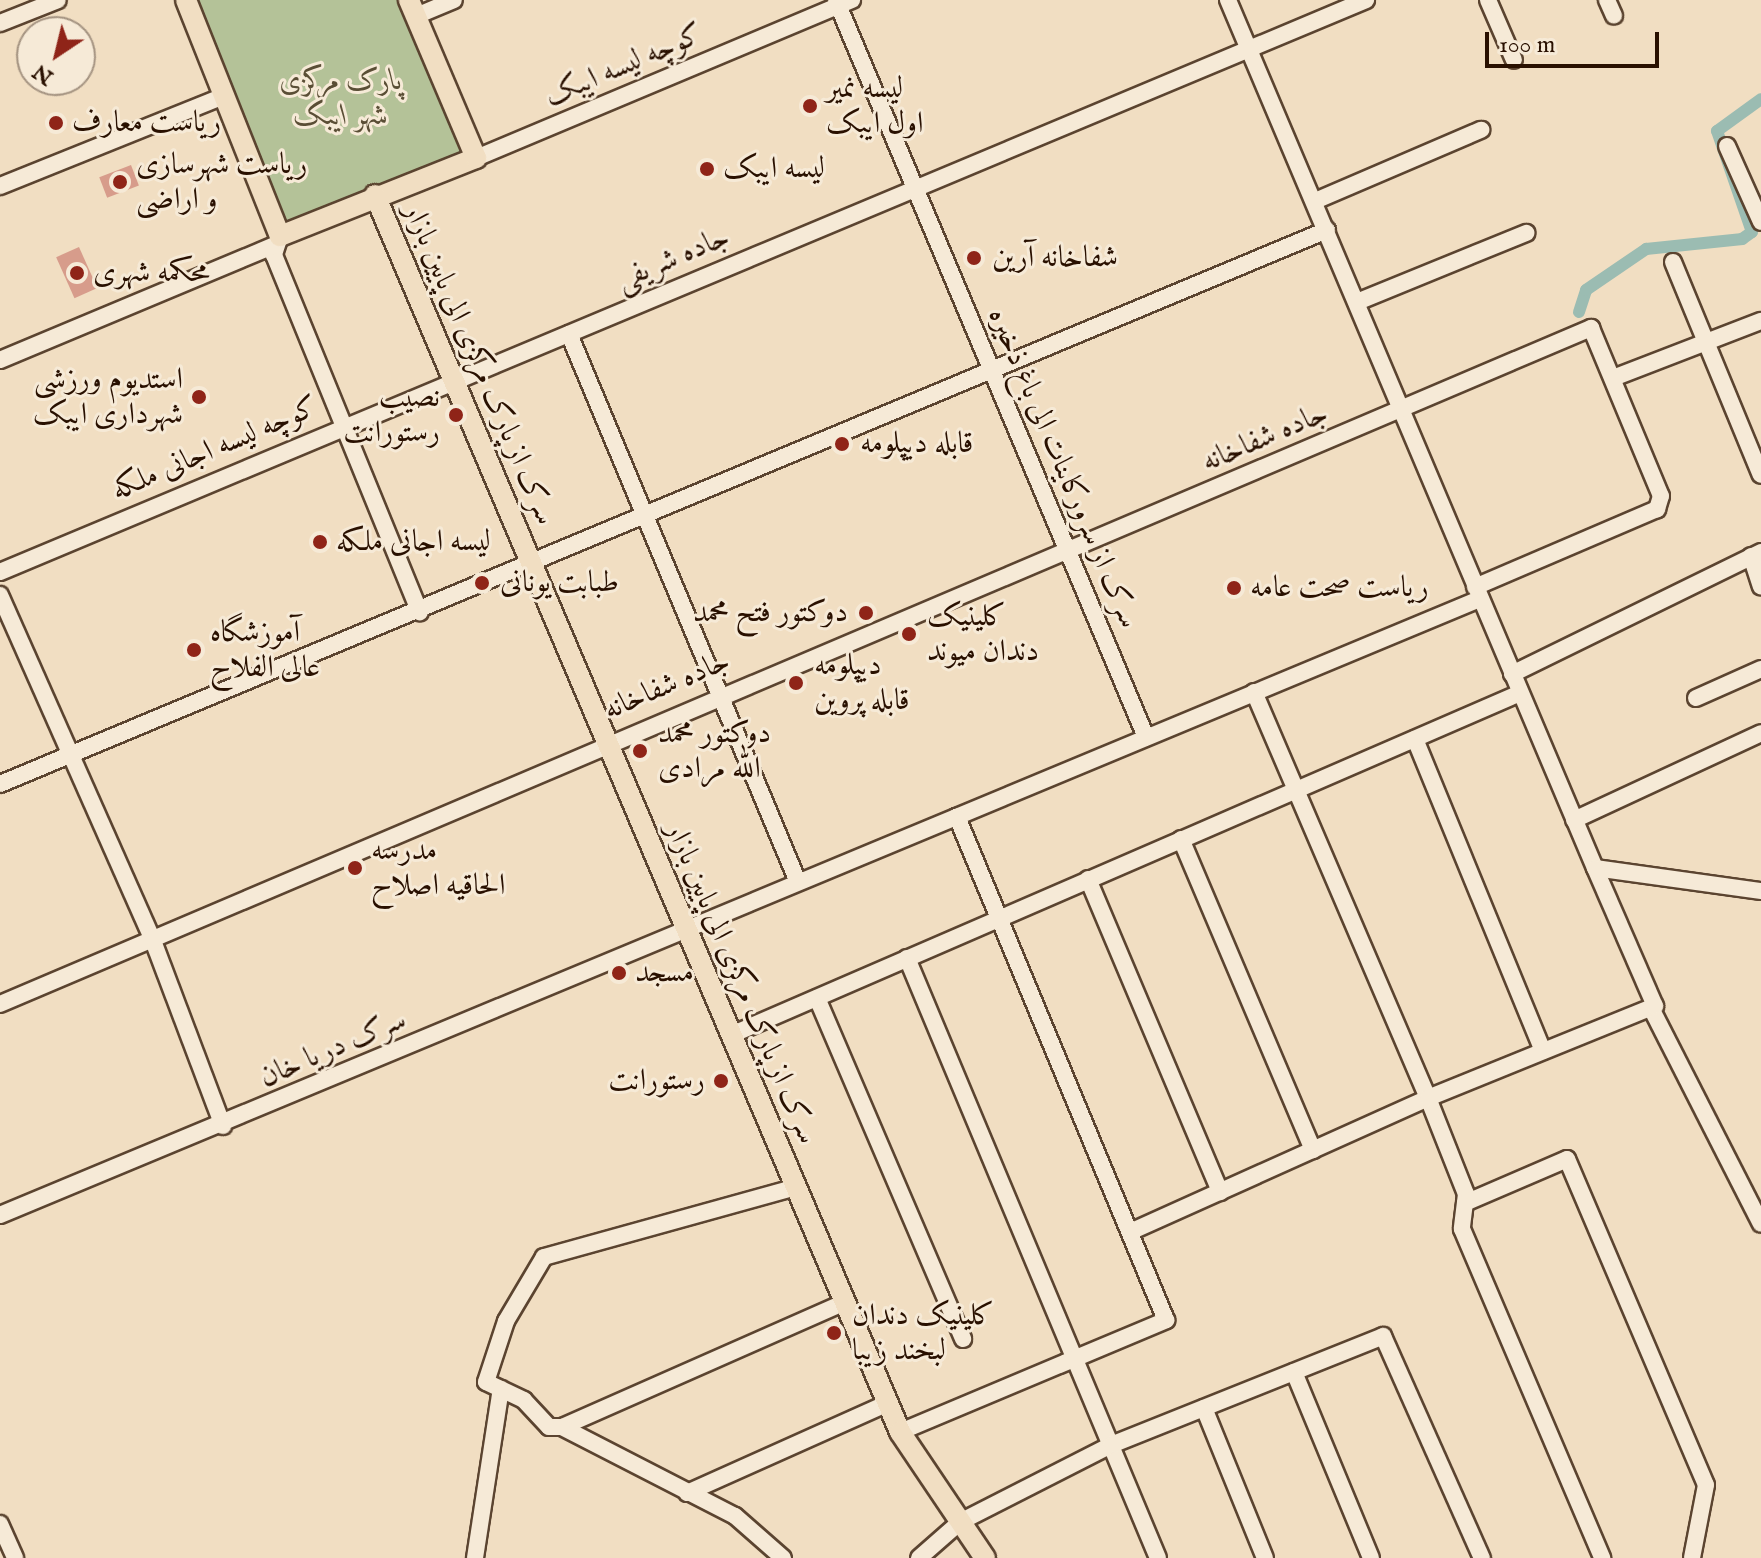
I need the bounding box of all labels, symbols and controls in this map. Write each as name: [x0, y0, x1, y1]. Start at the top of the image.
north arrow: [16, 16, 96, 96]
scale bar: [1489, 16, 1663, 66]
street label: کوچه لیسه ایبک: [540, 17, 708, 115]
text: 100 m: [1499, 30, 1555, 61]
text: N: [28, 57, 59, 91]
park label: پارک مرکزی شهر ایبک: [279, 63, 403, 134]
place label: لیسه نمیر اول ایبک: [826, 71, 924, 142]
marker: لیسه نمیر اول ایبک: [801, 97, 819, 115]
place label: ریاست معارف: [72, 105, 221, 141]
marker: ریاست معارف: [47, 114, 65, 132]
place label: ریاست شهرسازی و اراضی: [136, 147, 307, 218]
place label: لیسه ایبک: [723, 151, 825, 187]
marker: لیسه ایبک: [698, 160, 716, 178]
marker: ریاست شهرسازی و اراضی: [111, 173, 129, 191]
street label: سرک از پارک مرکزی الی پایین بازار: [395, 198, 563, 530]
street label: جاده شریفی: [611, 219, 735, 299]
place label: شفاخانه آرین: [992, 240, 1118, 276]
marker: شفاخانه آرین: [963, 247, 985, 269]
place label: محکمه شهری: [93, 255, 210, 291]
marker: محکمه شهری: [68, 264, 86, 282]
street label: سرک از سرورکاینات الی باغ ذخیره: [979, 303, 1147, 633]
place label: استدیوم ورزشی شهرداری ایبک: [33, 362, 183, 432]
place label: نصیب رستورانت: [343, 380, 440, 450]
marker: استدیوم ورزشی شهرداری ایبک: [190, 388, 208, 406]
street label: کوچه لیسه اجانی ملکه: [106, 389, 324, 509]
street label: جاده شفاخانه: [1197, 395, 1333, 481]
marker: نصیب رستورانت: [447, 406, 465, 424]
place label: قابله دیپلومه: [860, 426, 973, 462]
marker: قابله دیپلومه: [831, 433, 853, 455]
place label: لیسه اجانی ملکه: [336, 524, 491, 560]
marker: لیسه اجانی ملکه: [311, 533, 329, 551]
place label: طبابت یونانی: [500, 565, 619, 601]
place label: ریاست صحت عامه: [1250, 570, 1429, 606]
marker: طبابت یونانی: [471, 572, 493, 594]
marker: ریاست صحت عامه: [1225, 579, 1243, 597]
place label: دوکتور فتح محمد: [693, 595, 848, 631]
place label: کلینیک دندان میوند: [927, 599, 1039, 670]
marker: دوکتور فتح محمد: [855, 602, 877, 624]
place label: آموزشگاه عالی الفلاح: [210, 615, 320, 686]
marker: کلینیک دندان میوند: [898, 623, 920, 645]
marker: آموزشگاه عالی الفلاح: [185, 641, 203, 659]
street label: جاده شفاخانه: [599, 643, 735, 729]
place label: دیپلومه قابله پروین: [814, 648, 910, 718]
marker: دیپلومه قابله پروین: [785, 672, 807, 694]
place label: دوکتور محمد الله مرادی: [658, 716, 771, 786]
marker: دوکتور محمد الله مرادی: [629, 740, 651, 762]
street label: سرک از پارک مرکزی الی پایین بازار: [657, 817, 825, 1149]
place label: مدرسه الحاقیه اصلاح: [371, 833, 505, 904]
marker: مدرسه الحاقیه اصلاح: [346, 859, 364, 877]
place label: مسجد: [635, 955, 694, 991]
marker: مسجد: [610, 964, 628, 982]
street label: سرک دریا خان: [254, 1002, 412, 1096]
place label: رستورانت: [608, 1063, 705, 1099]
marker: رستورانت: [712, 1072, 730, 1090]
place label: کلینیک دندان لبخند زیبا: [852, 1298, 995, 1368]
marker: کلینیک دندان لبخند زیبا: [823, 1322, 845, 1344]

